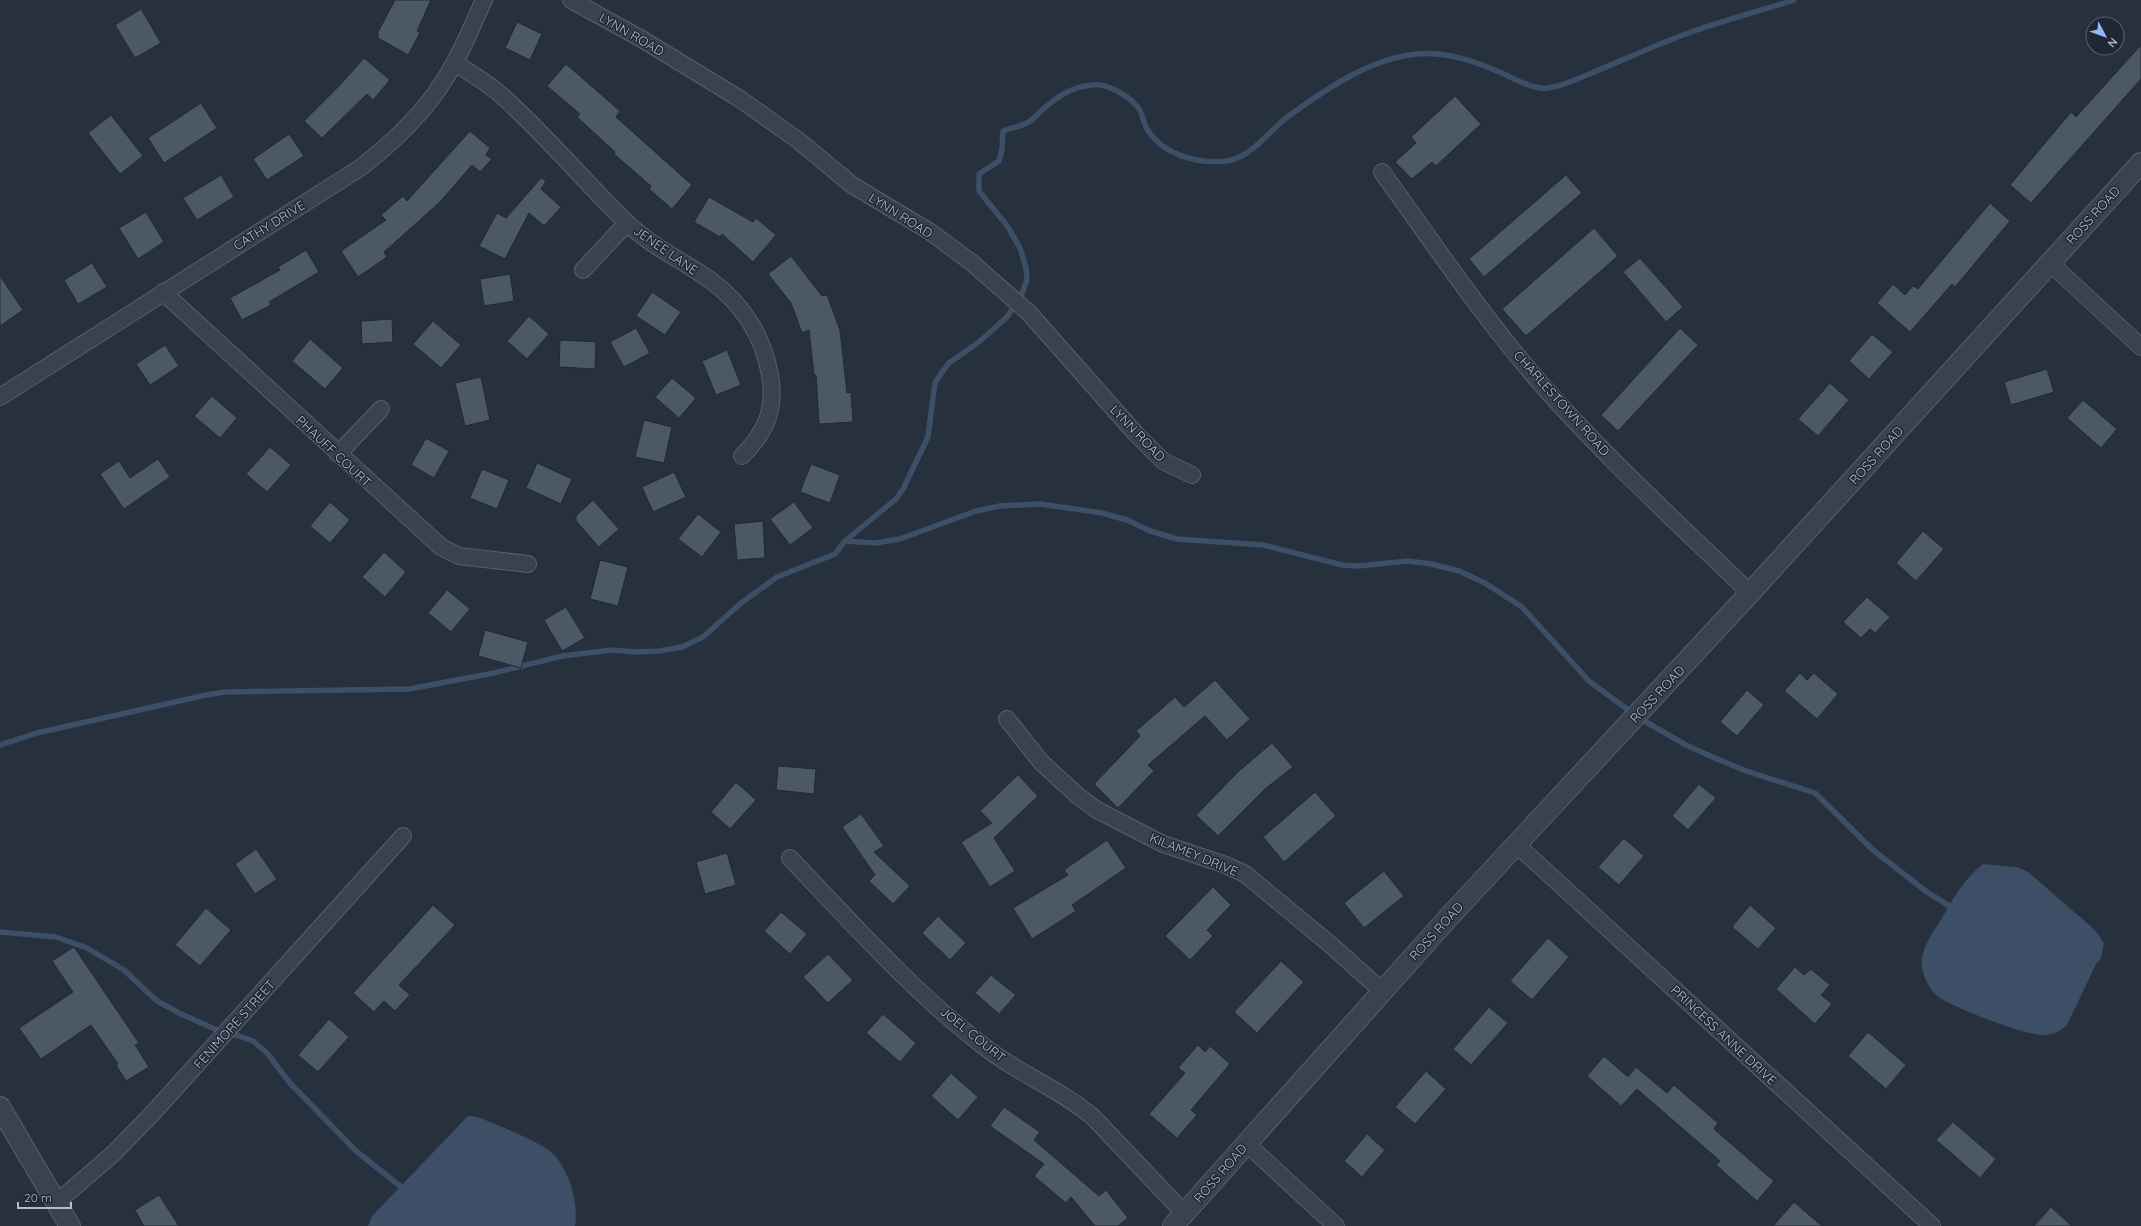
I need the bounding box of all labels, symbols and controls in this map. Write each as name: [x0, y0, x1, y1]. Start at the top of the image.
street label: LYNN ROAD: [597, 9, 667, 59]
north arrow: [2085, 16, 2125, 56]
text: N: [2105, 35, 2120, 50]
street label: ROSS ROAD: [2063, 183, 2123, 247]
street label: LYNN ROAD: [866, 189, 936, 241]
street label: CATHY DRIVE: [230, 197, 308, 253]
street label: JENEE LANE: [631, 222, 701, 278]
street label: CHARLESTOWN ROAD: [1511, 347, 1613, 459]
street label: LYNN ROAD: [1107, 402, 1169, 464]
street label: PHAUFF COURT: [293, 412, 375, 490]
street label: ROSS ROAD: [1846, 423, 1906, 487]
street label: ROSS ROAD: [1626, 662, 1688, 726]
street label: KILAMEY DRIVE: [1148, 829, 1240, 879]
street label: ROSS ROAD: [1406, 899, 1466, 963]
street label: FENIMORE STREET: [190, 976, 278, 1072]
street label: PRINCESS ANNE DRIVE: [1668, 982, 1780, 1088]
street label: JOEL COURT: [937, 1003, 1009, 1065]
street label: ROSS ROAD: [1190, 1140, 1250, 1206]
scale bar: [18, 1184, 71, 1210]
text: 20 m: [24, 1190, 52, 1205]

